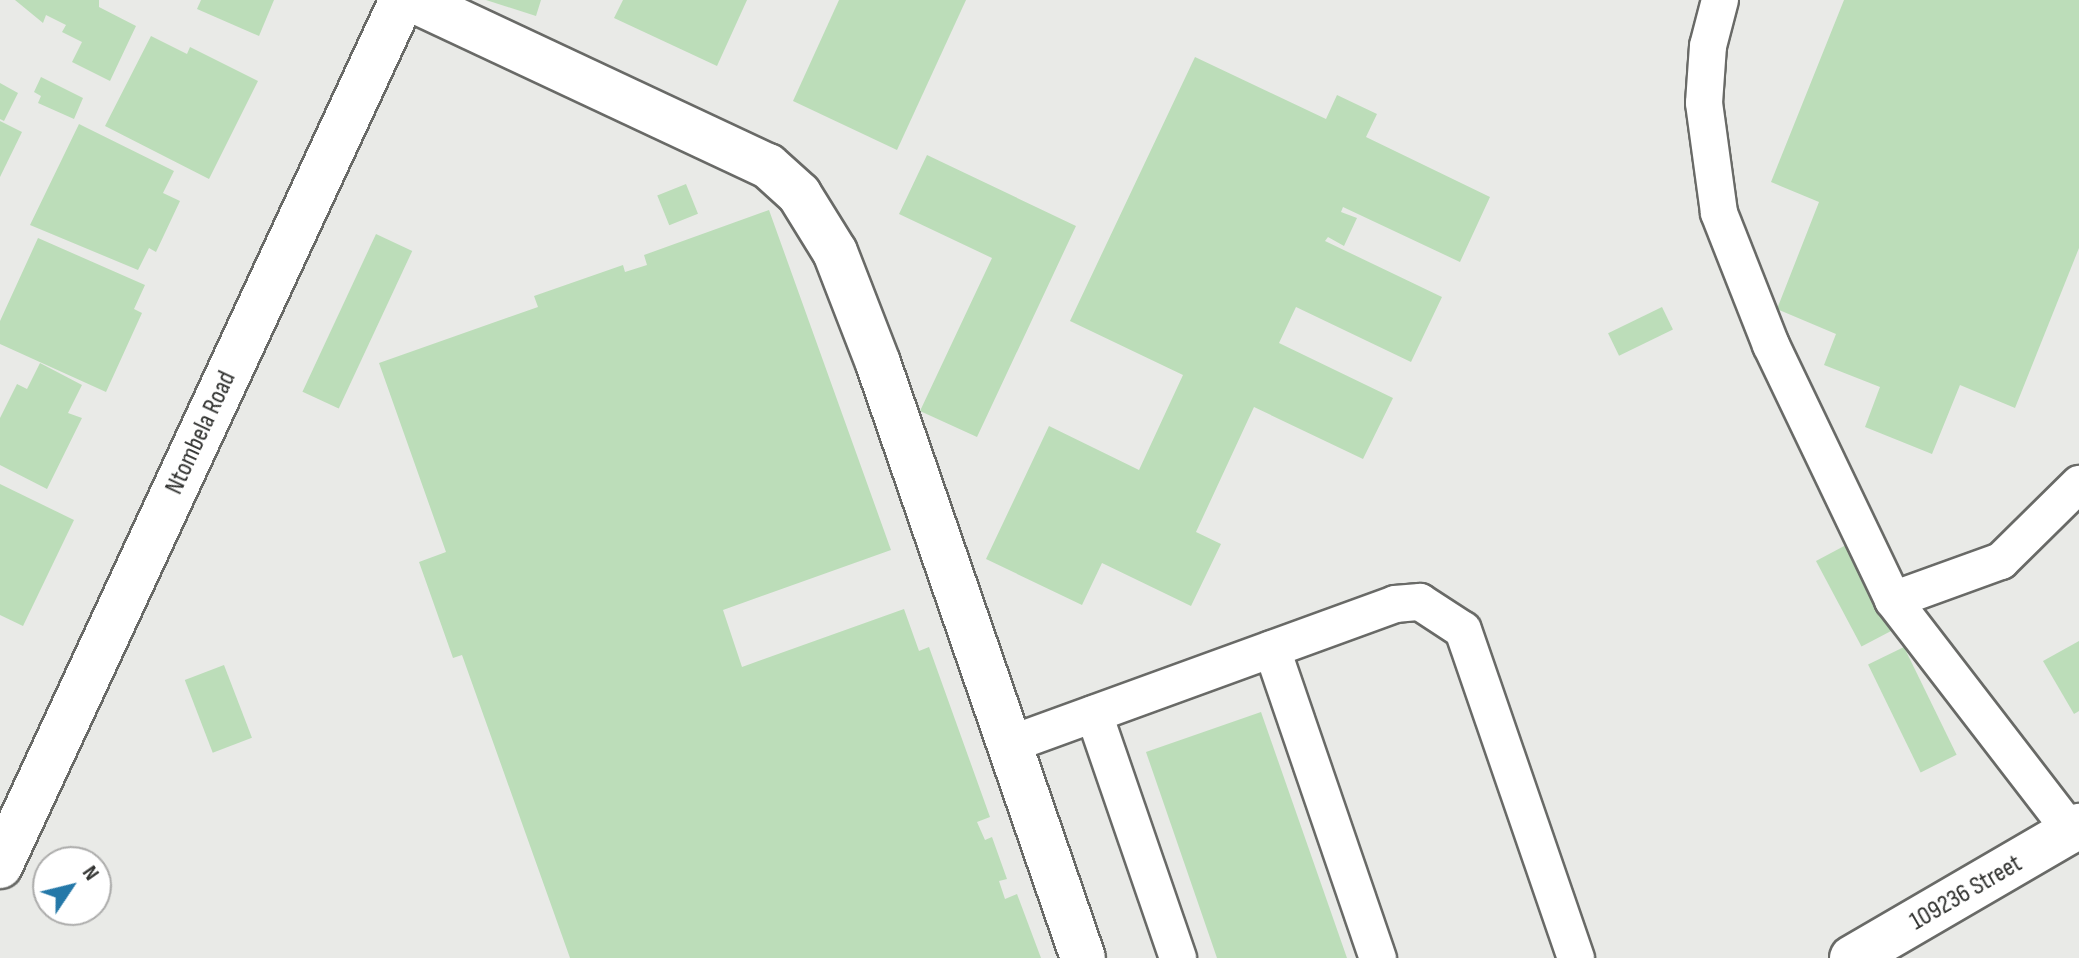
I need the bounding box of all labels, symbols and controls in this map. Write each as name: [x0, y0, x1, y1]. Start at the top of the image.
street label: Ntombela Road: [159, 367, 243, 499]
north arrow: [32, 846, 112, 926]
street label: 109236 Street: [1904, 848, 2028, 938]
text: N: [76, 861, 105, 886]

